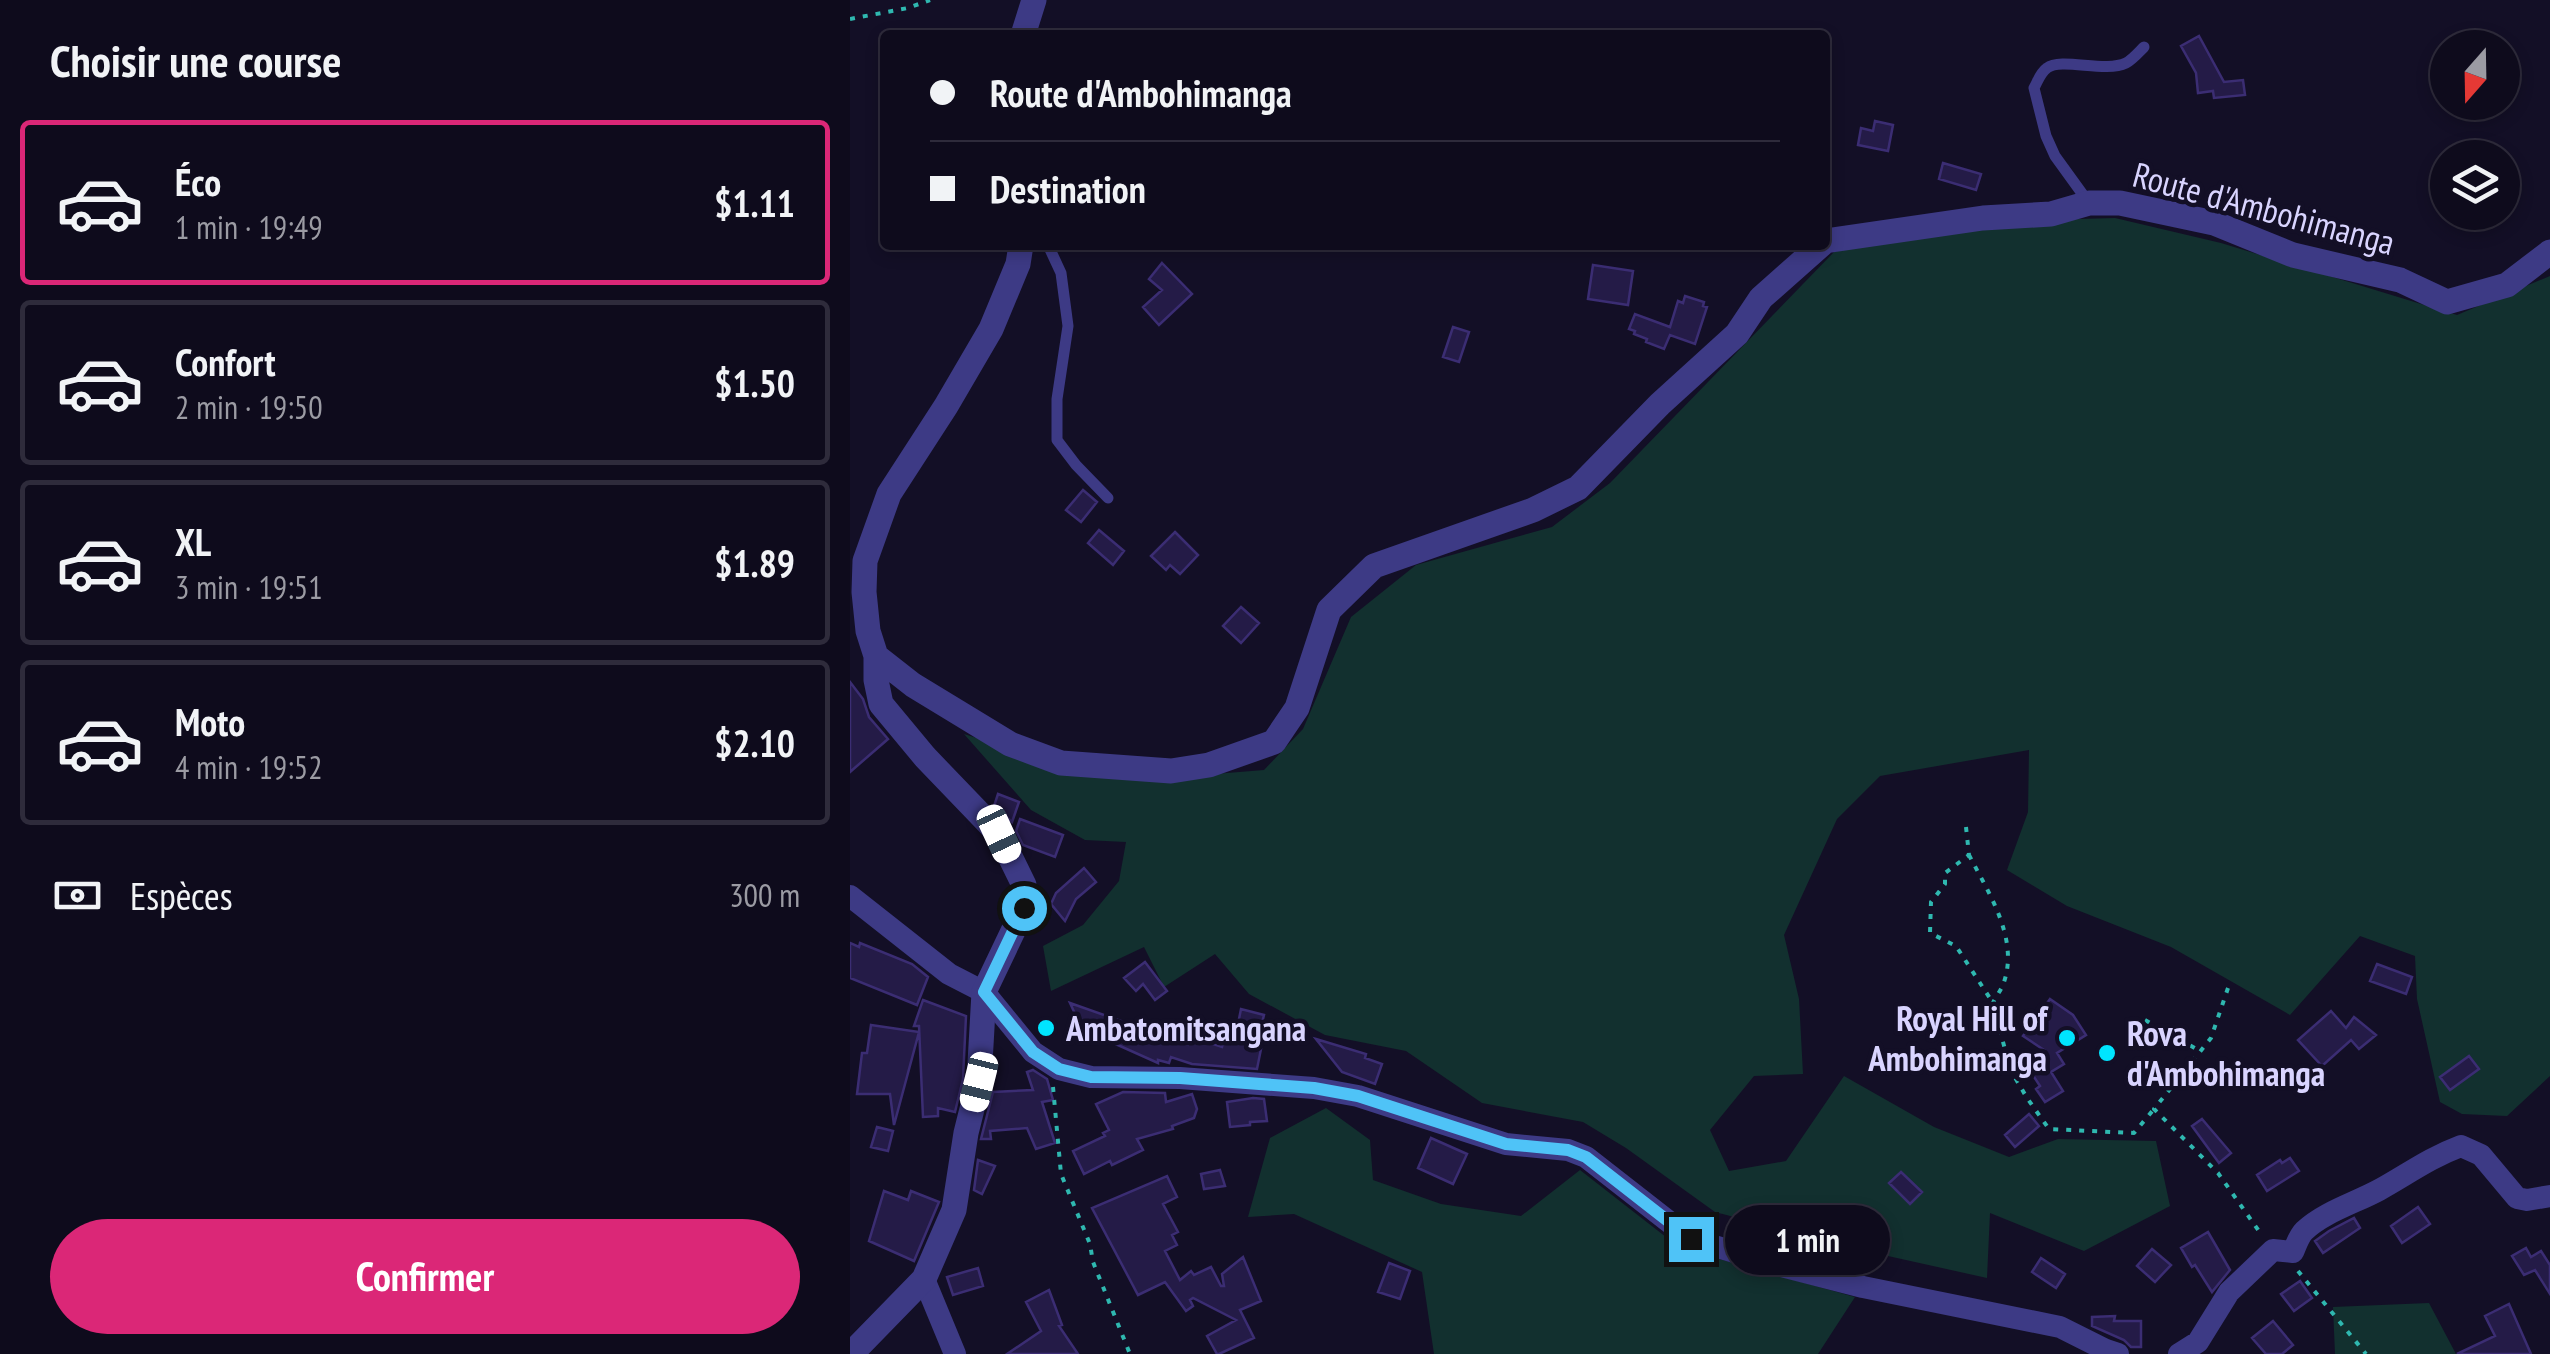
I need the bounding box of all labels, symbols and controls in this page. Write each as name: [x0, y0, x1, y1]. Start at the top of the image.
north arrow: [2430, 30, 2520, 120]
map controls: [2430, 30, 2520, 230]
text: Choisir une course: [50, 31, 341, 89]
text: Route d'Ambohimanga: [990, 68, 1292, 117]
button: layers: [2430, 140, 2520, 230]
street label: Route d'Ambohimanga: [2128, 151, 2400, 265]
text: Éco: [175, 157, 221, 206]
icon: car: [55, 158, 145, 248]
text: Destination: [990, 164, 1146, 213]
text: $1.11: [714, 178, 795, 227]
text: 1 min · 19:49: [175, 206, 323, 248]
text: Confort: [175, 337, 275, 386]
icon: car: [55, 338, 145, 428]
text: $1.50: [714, 358, 795, 407]
text: 2 min · 19:50: [175, 386, 323, 428]
text: XL: [175, 517, 211, 566]
icon: car: [55, 518, 145, 608]
text: $1.89: [714, 538, 795, 587]
text: 3 min · 19:51: [175, 566, 323, 608]
text: Moto: [175, 697, 245, 746]
icon: car: [55, 698, 145, 788]
text: $2.10: [714, 718, 795, 767]
text: 4 min · 19:52: [175, 746, 323, 788]
car: [973, 800, 1025, 868]
icon: cash: [50, 868, 105, 923]
text: Espèces: [130, 871, 233, 920]
text: 300 m: [729, 874, 800, 916]
route start: [1002, 886, 1047, 931]
place label: Royal Hill of Ambohimanga: [1867, 995, 2049, 1081]
place label: Ambatomitsangana: [1065, 1005, 1306, 1051]
place label: Rova d'Ambohimanga: [2127, 1010, 2325, 1096]
marker: Ambatomitsangana: [1035, 1017, 1057, 1039]
marker: Royal Hill of Ambohimanga: [2056, 1027, 2078, 1049]
marker: Rova d'Ambohimanga: [2096, 1042, 2118, 1064]
car: [957, 1049, 1001, 1115]
callout: 1 min: [1726, 1204, 1891, 1274]
route end: [1669, 1217, 1714, 1262]
button: Confirmer: [50, 1219, 800, 1334]
text: 1 min: [1775, 1219, 1840, 1261]

